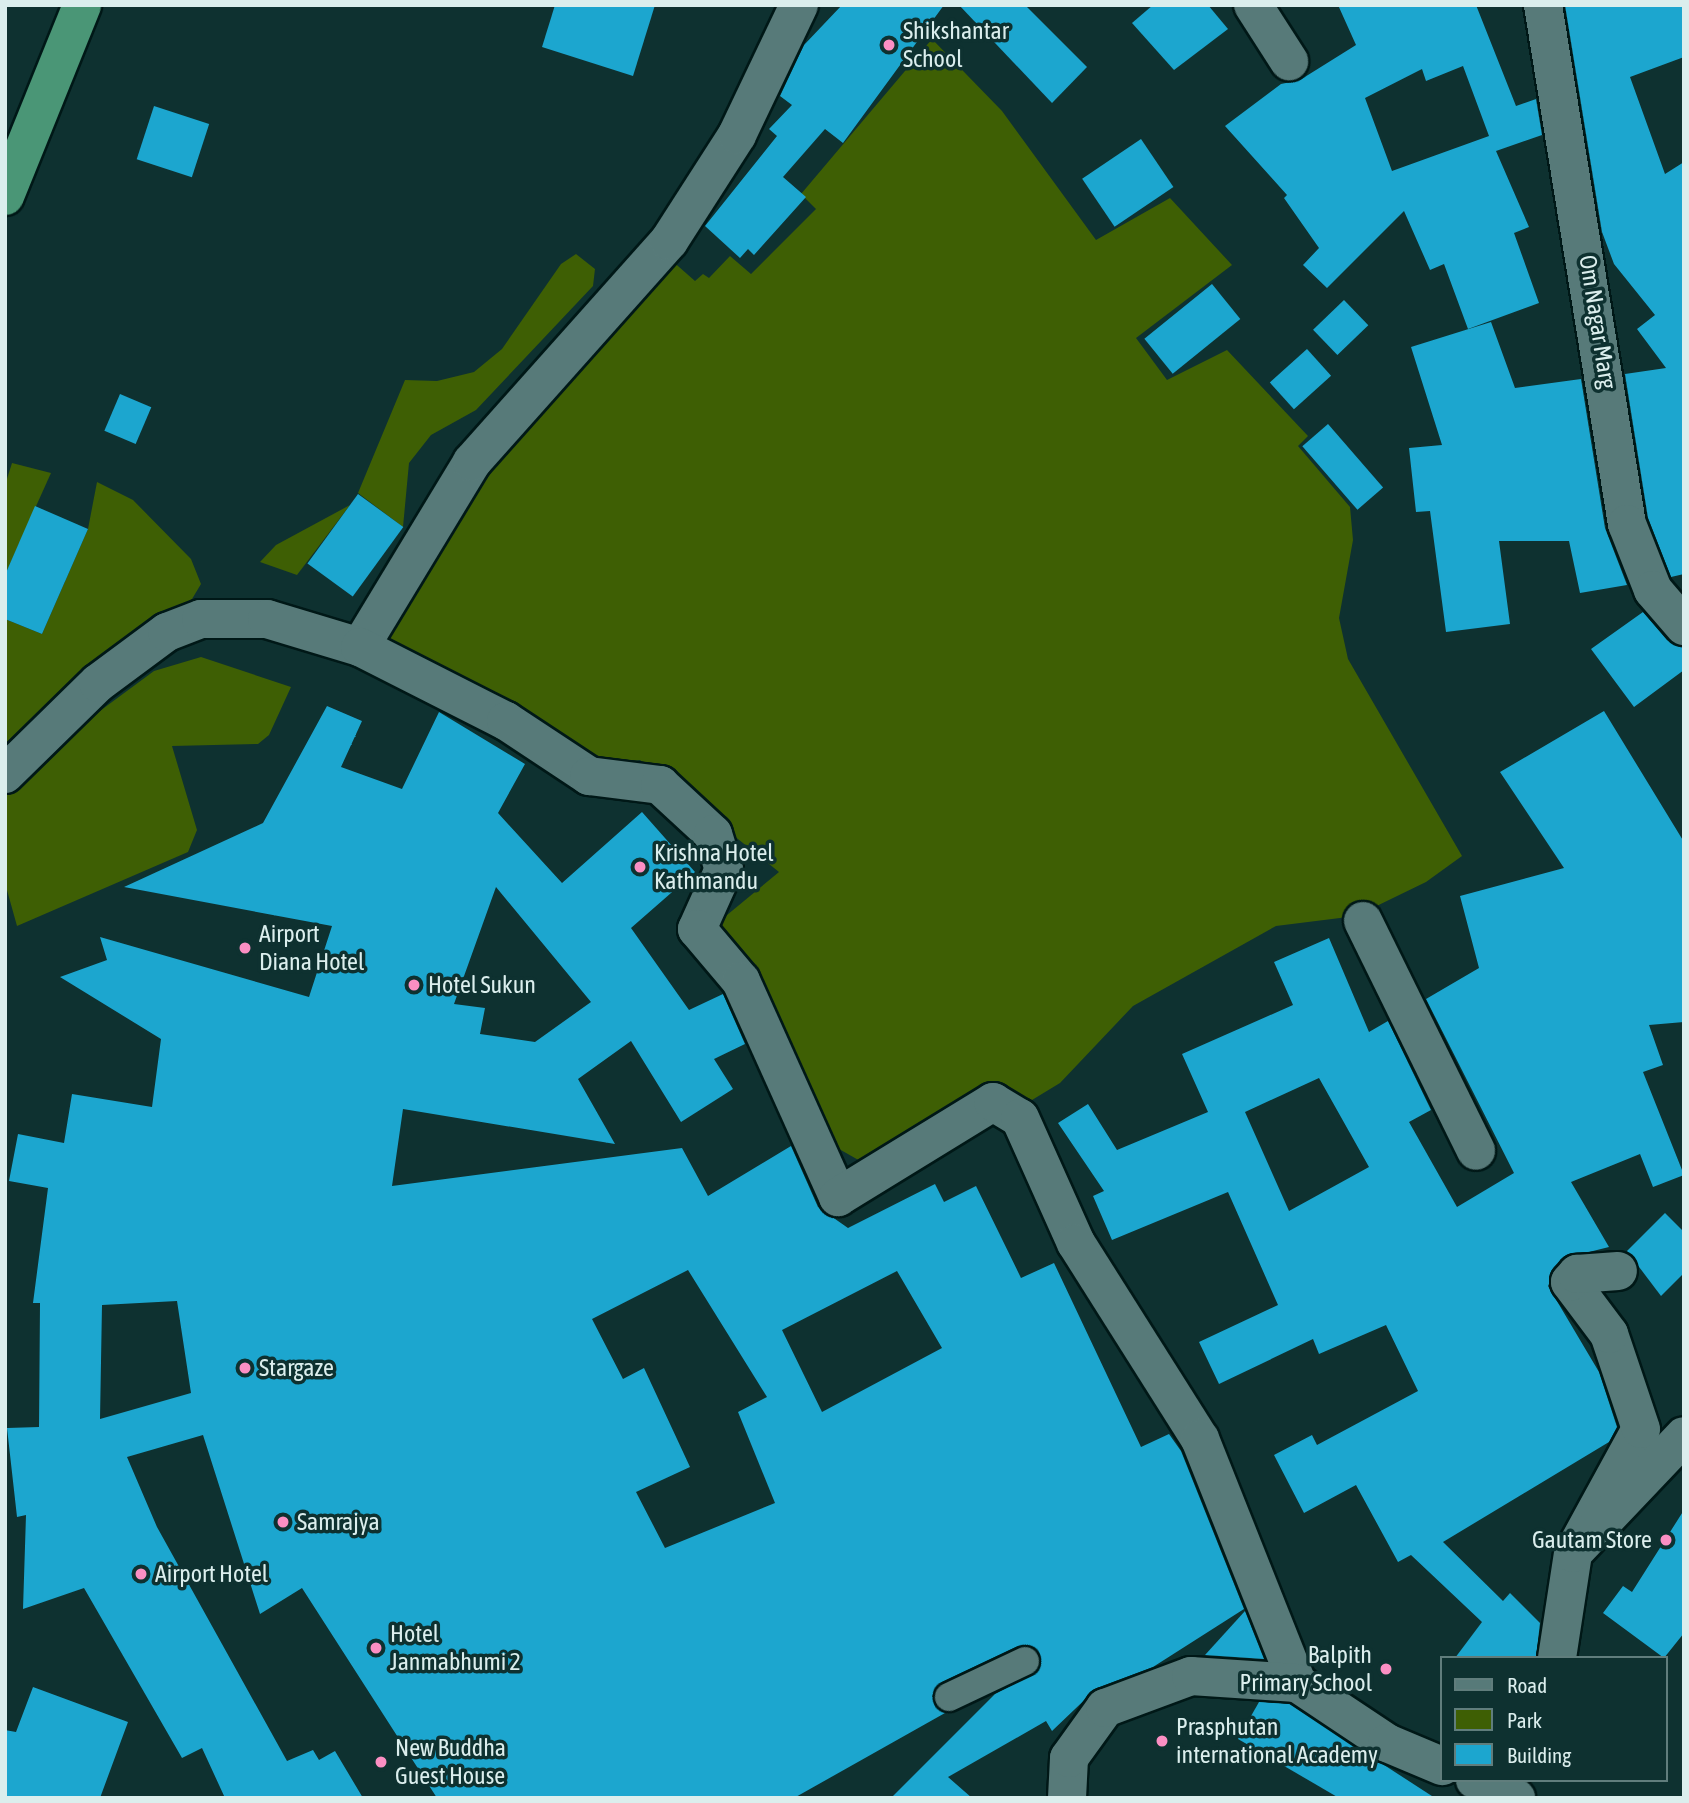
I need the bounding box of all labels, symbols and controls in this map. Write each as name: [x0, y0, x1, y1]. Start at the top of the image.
place label: Shikshantar School: [903, 17, 1009, 73]
marker: Shikshantar School: [881, 37, 897, 53]
street label: Om Nagar Marg: [1573, 253, 1623, 391]
place label: Krishna Hotel Kathmandu: [654, 839, 774, 895]
marker: Krishna Hotel Kathmandu: [632, 859, 648, 875]
place label: Airport Diana Hotel: [259, 920, 364, 976]
marker: Airport Diana Hotel: [237, 940, 253, 956]
place label: Hotel Sukun: [428, 971, 536, 999]
marker: Hotel Sukun: [406, 977, 422, 993]
place label: Stargaze: [259, 1354, 334, 1382]
marker: Stargaze: [237, 1360, 253, 1376]
place label: Samrajya: [297, 1508, 380, 1536]
marker: Samrajya: [275, 1514, 291, 1530]
place label: Gautam Store: [1532, 1526, 1652, 1554]
marker: Gautam Store: [1658, 1532, 1674, 1548]
place label: Airport Hotel: [155, 1560, 268, 1588]
marker: Airport Hotel: [133, 1566, 149, 1582]
place label: Hotel Janmabhumi 2: [390, 1620, 521, 1676]
marker: Hotel Janmabhumi 2: [368, 1640, 384, 1656]
place label: Balpith Primary School: [1239, 1641, 1372, 1697]
legend: [1440, 1656, 1668, 1782]
marker: Balpith Primary School: [1378, 1661, 1394, 1677]
text: Road: [1507, 1673, 1547, 1697]
text: Park: [1507, 1708, 1542, 1732]
place label: Prasphutan international Academy: [1176, 1713, 1378, 1769]
marker: Prasphutan international Academy: [1154, 1733, 1170, 1749]
place label: New Buddha Guest House: [395, 1734, 506, 1790]
text: Building: [1507, 1743, 1571, 1767]
marker: New Buddha Guest House: [373, 1754, 389, 1770]

